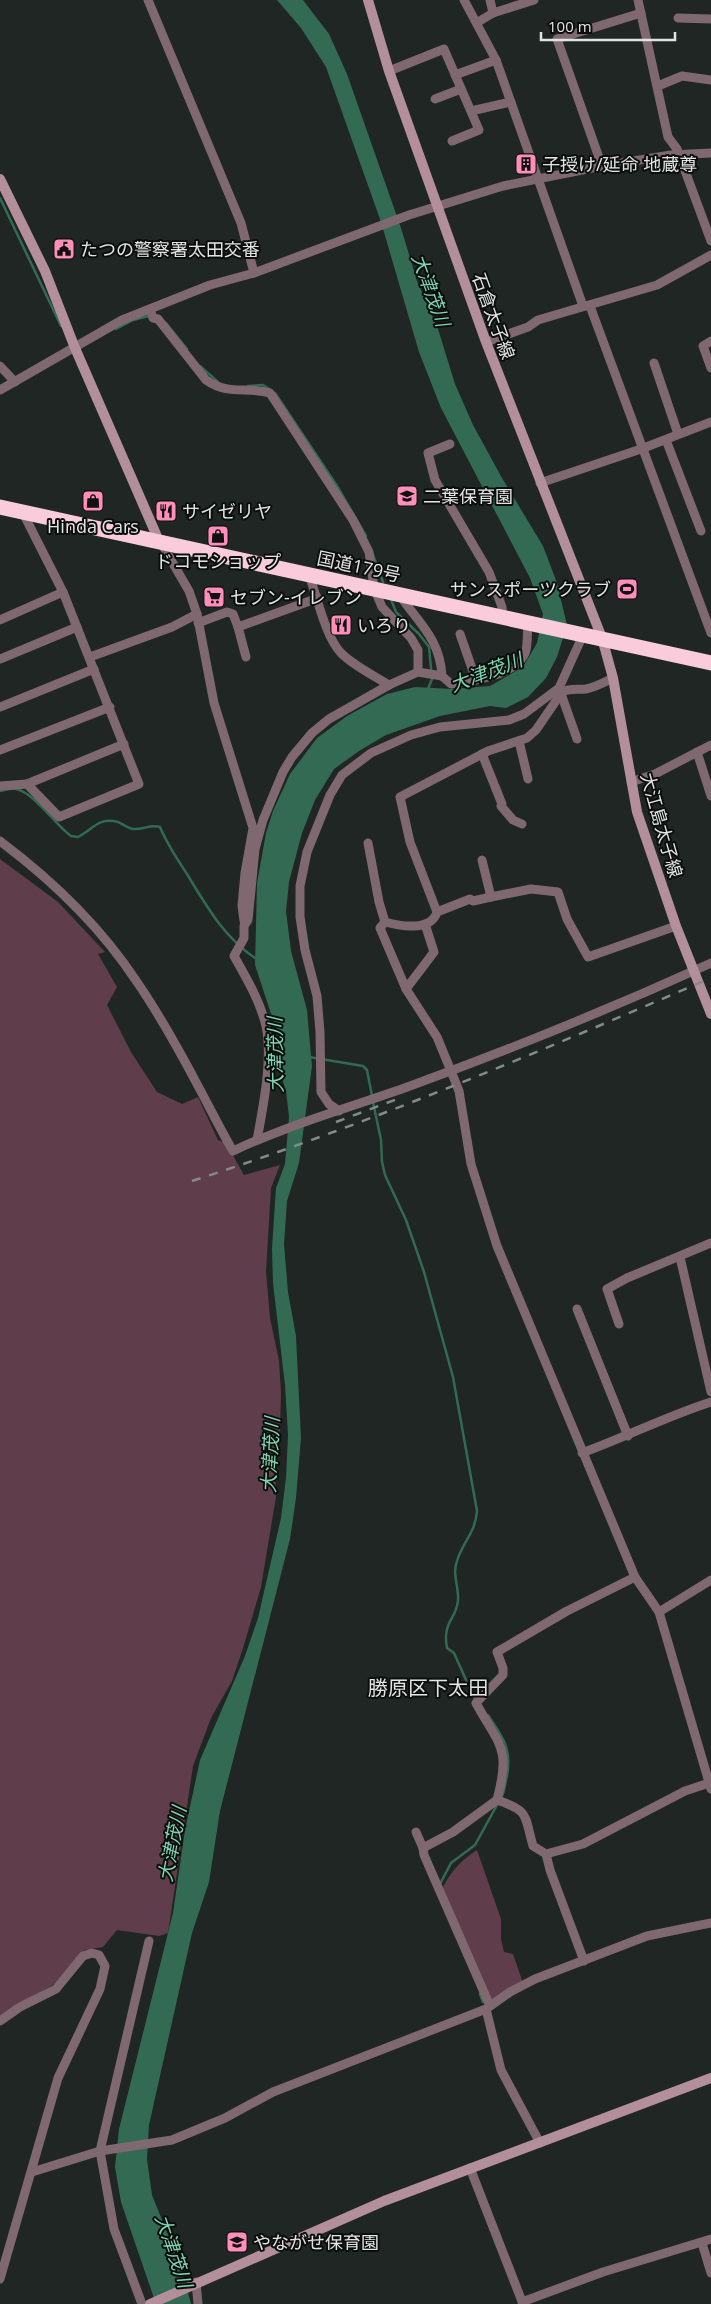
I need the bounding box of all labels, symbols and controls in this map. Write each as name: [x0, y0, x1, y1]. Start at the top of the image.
scale bar: [541, 10, 675, 42]
text: 100 m: [548, 16, 592, 36]
building icon: 子授け/延命 地蔵尊: [514, 152, 538, 176]
place label: 子授け/延命 地蔵尊: [542, 152, 697, 176]
public building icon: たつの警察署太田交番: [52, 237, 76, 261]
place label: たつの警察署太田交番: [80, 237, 260, 261]
water label: 大津茂川: [406, 250, 457, 332]
street label: 石倉太子線: [467, 270, 521, 362]
school or university icon: 二葉保育園: [395, 484, 419, 508]
place label: 二葉保育園: [423, 484, 513, 508]
shop icon: Hinda Cars: [81, 489, 105, 513]
restaurant icon: サイゼリヤ: [154, 499, 178, 523]
place label: サイゼリヤ: [182, 499, 272, 523]
place label: Hinda Cars: [47, 514, 139, 538]
shop icon: ドコモショップ: [206, 524, 230, 548]
street label: 国道179号: [315, 545, 403, 587]
place label: ドコモショップ: [155, 549, 281, 573]
place label: サンスポーツクラブ: [450, 577, 611, 601]
sports icon: サンスポーツクラブ: [615, 577, 639, 601]
supermarket icon: セブン-イレブン: [202, 585, 226, 609]
place label: セブン-イレブン: [230, 585, 362, 609]
restaurant icon: いろり: [329, 613, 353, 637]
place label: いろり: [357, 613, 411, 637]
water label: 大津茂川: [446, 646, 528, 698]
street label: 大江島太子線: [636, 770, 688, 880]
water label: 大津茂川: [261, 1015, 289, 1093]
water label: 大津茂川: [255, 1414, 285, 1494]
district label: 勝原区下太田: [368, 1674, 488, 1701]
water label: 大津茂川: [152, 1802, 192, 1884]
water label: 大津茂川: [149, 2211, 199, 2293]
school or university icon: やながせ保育園: [225, 2230, 249, 2254]
place label: やながせ保育園: [253, 2230, 379, 2254]

